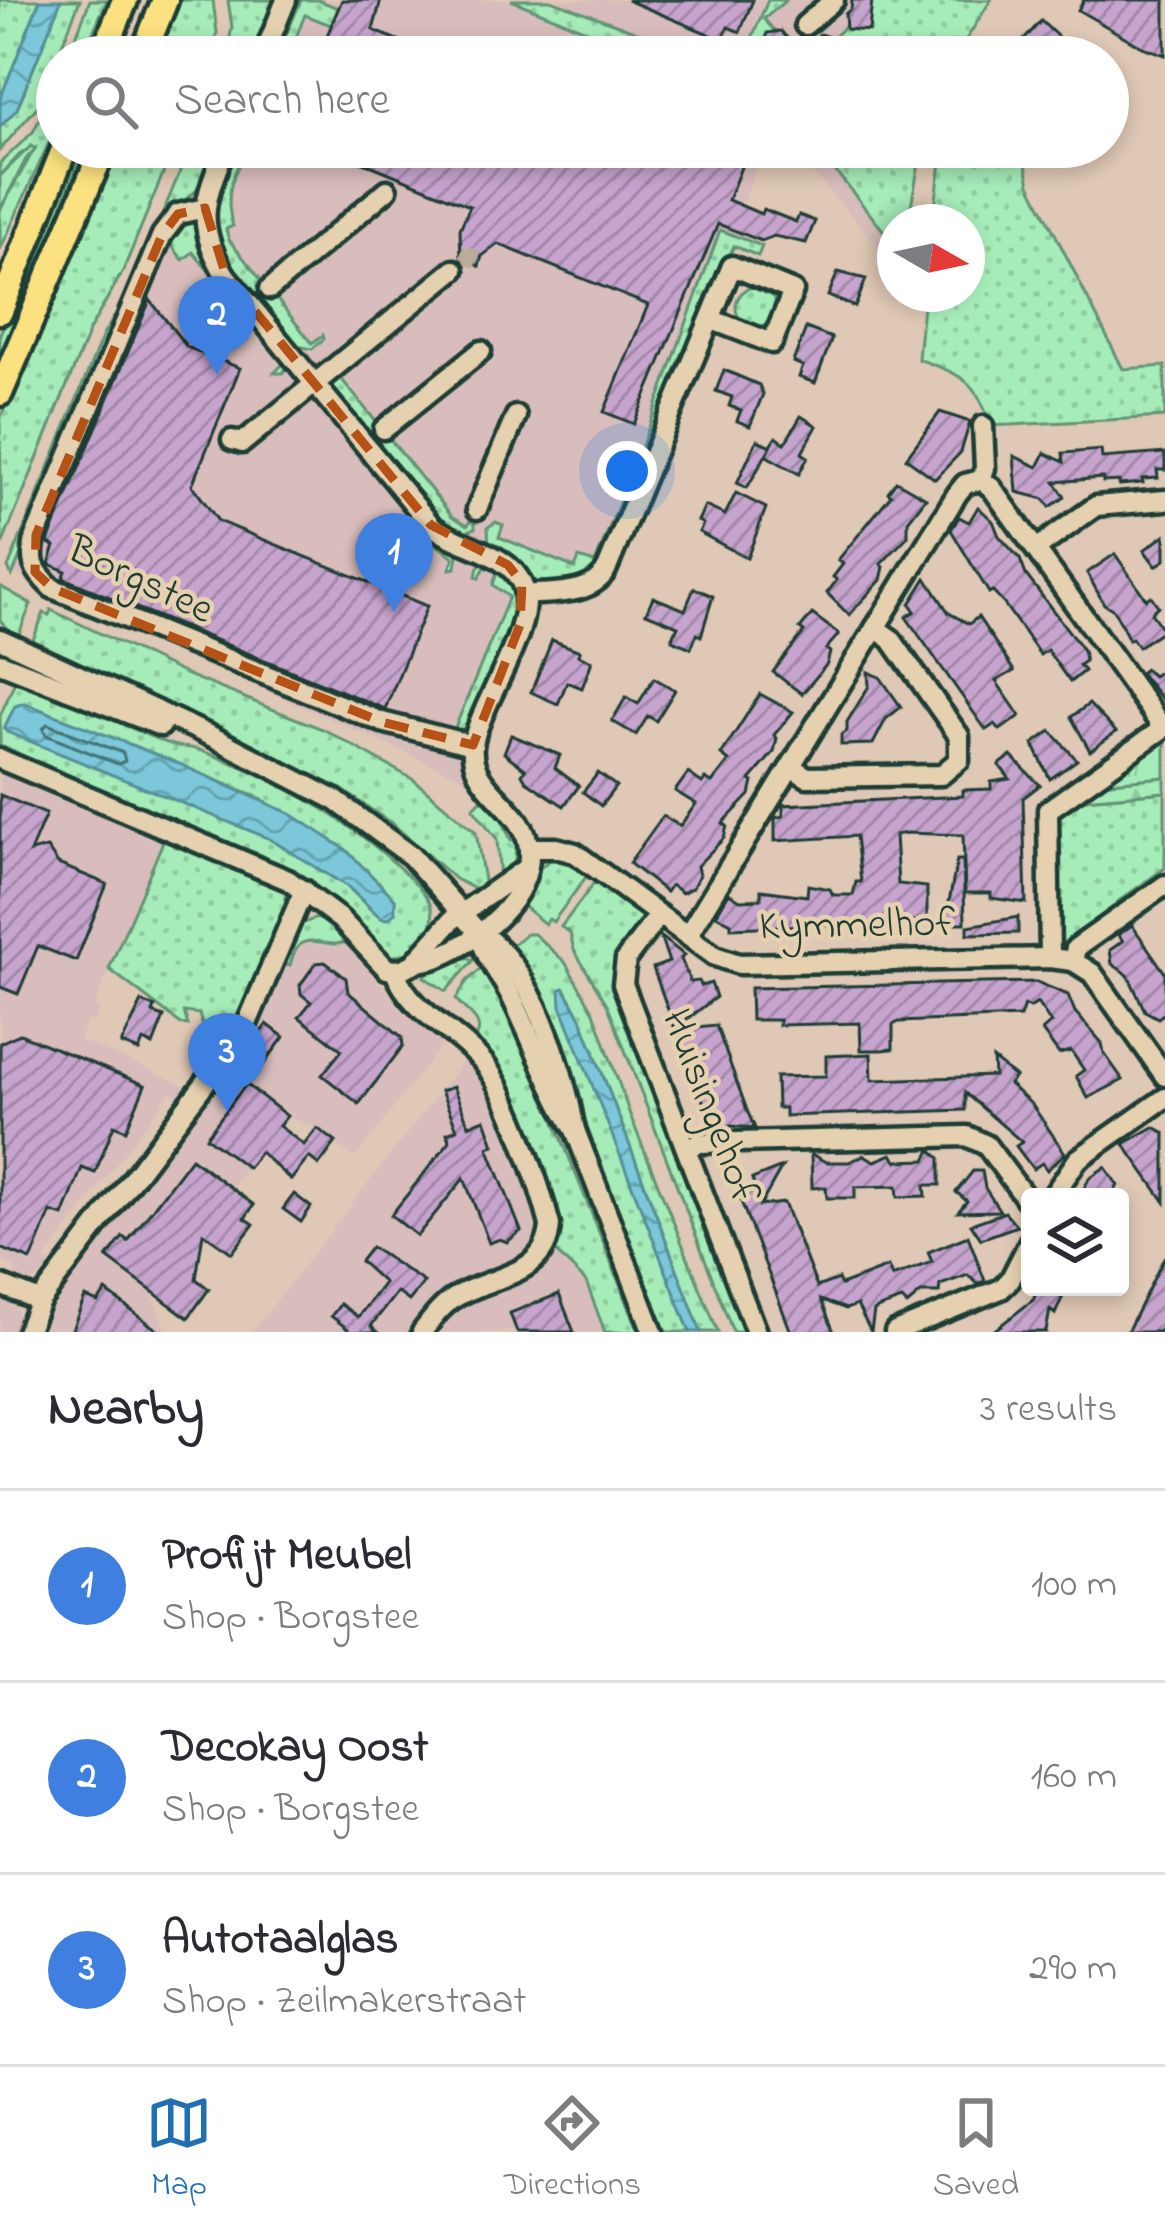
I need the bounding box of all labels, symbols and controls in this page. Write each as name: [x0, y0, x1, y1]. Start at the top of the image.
search box: [36, 36, 1129, 168]
icon: search: [78, 69, 144, 135]
text: Search here: [174, 69, 390, 135]
north arrow: [877, 204, 985, 312]
pin: 2: [178, 276, 256, 375]
your location: [597, 441, 657, 501]
pin: 1: [355, 513, 433, 612]
street label: Borgstee: [56, 520, 223, 642]
street label: Kymmelhof: [758, 894, 956, 958]
street label: Huisingehof: [644, 1001, 774, 1214]
pin: 3: [188, 1013, 266, 1112]
map controls: [1021, 1188, 1129, 1296]
button: layers: [1021, 1188, 1129, 1296]
text: Nearby: [48, 1373, 204, 1448]
text: 3 results: [980, 1382, 1117, 1439]
text: Profijt Meubel: [162, 1524, 412, 1590]
text: 1: [81, 1557, 93, 1614]
text: 100 m: [1031, 1557, 1117, 1614]
text: Shop · Borgstee: [162, 1590, 419, 1647]
text: Decokay Oost: [162, 1716, 429, 1782]
text: 2: [77, 1749, 97, 1806]
text: 160 m: [1031, 1749, 1117, 1806]
text: Shop · Borgstee: [162, 1782, 419, 1839]
text: Autotaalglas: [162, 1908, 398, 1974]
text: 3: [79, 1941, 95, 1998]
text: 290 m: [1029, 1941, 1117, 1998]
text: Shop · Zeilmakerstraat: [162, 1974, 526, 2031]
tab: Map: [146, 2090, 212, 2210]
tab: Directions: [504, 2090, 641, 2210]
tab: Saved: [933, 2090, 1019, 2210]

